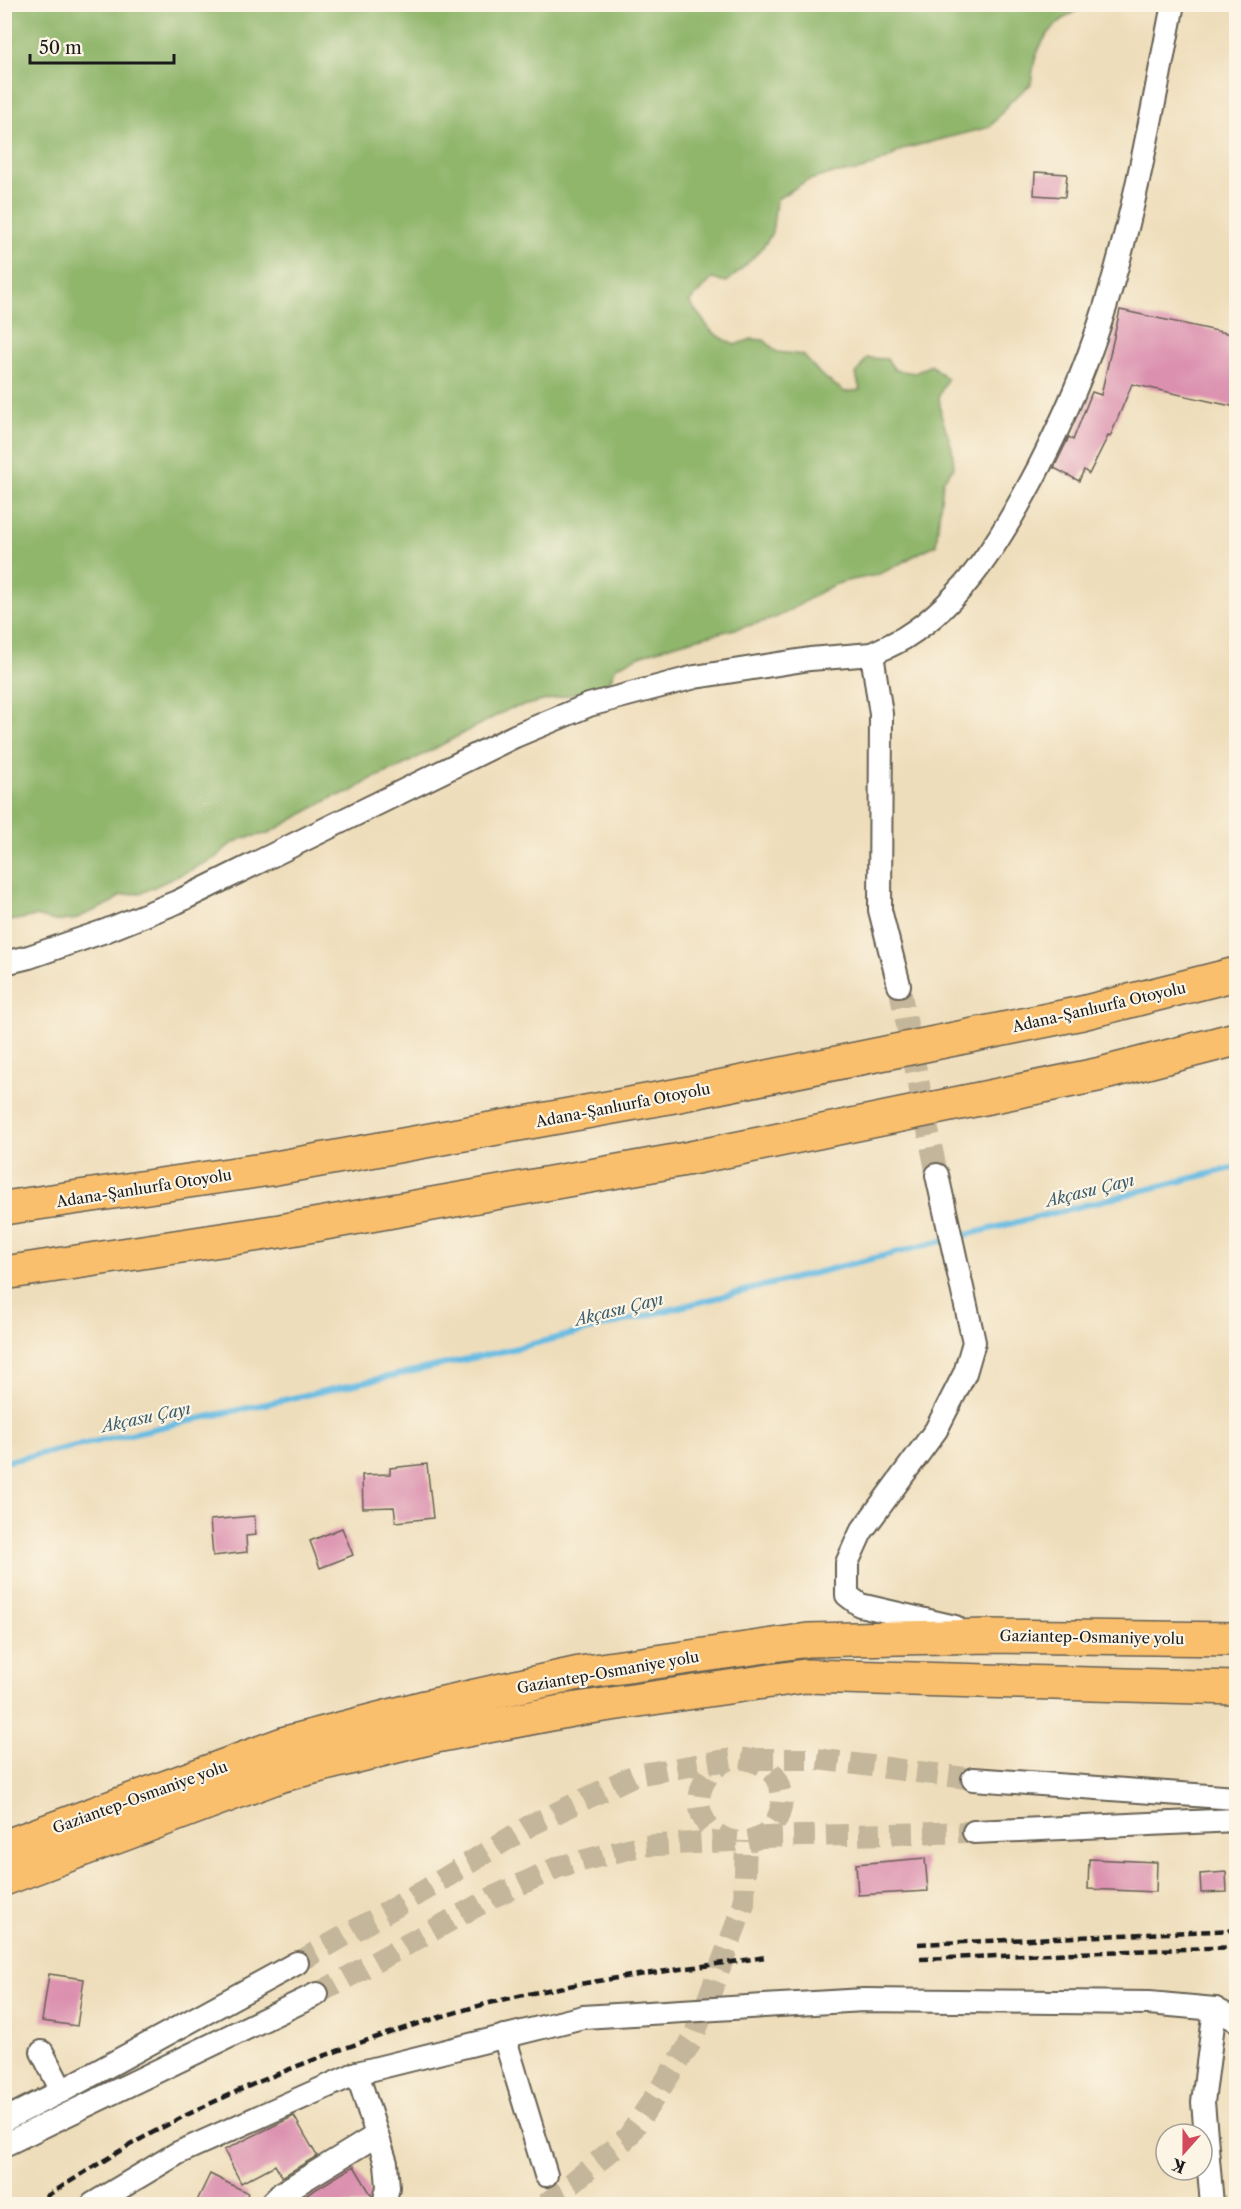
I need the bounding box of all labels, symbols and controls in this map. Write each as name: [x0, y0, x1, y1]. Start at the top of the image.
scale bar: [30, 27, 174, 65]
text: 50 m: [39, 37, 82, 59]
street label: Adana-Şanlıurfa Otoyolu: [1009, 978, 1188, 1036]
street label: Adana-Şanlıurfa Otoyolu: [533, 1079, 712, 1131]
street label: Adana-Şanlıurfa Otoyolu: [54, 1165, 233, 1211]
water label: Akçasu Çayı: [1041, 1169, 1136, 1211]
water label: Akçasu Çayı: [570, 1288, 665, 1330]
water label: Akçasu Çayı: [97, 1398, 192, 1437]
street label: Gaziantep-Osmaniye yolu: [999, 1626, 1185, 1648]
street label: Gaziantep-Osmaniye yolu: [515, 1647, 701, 1697]
street label: Gaziantep-Osmaniye yolu: [50, 1756, 230, 1838]
north arrow: [1154, 2122, 1214, 2182]
text: K: [1168, 2154, 1188, 2178]

